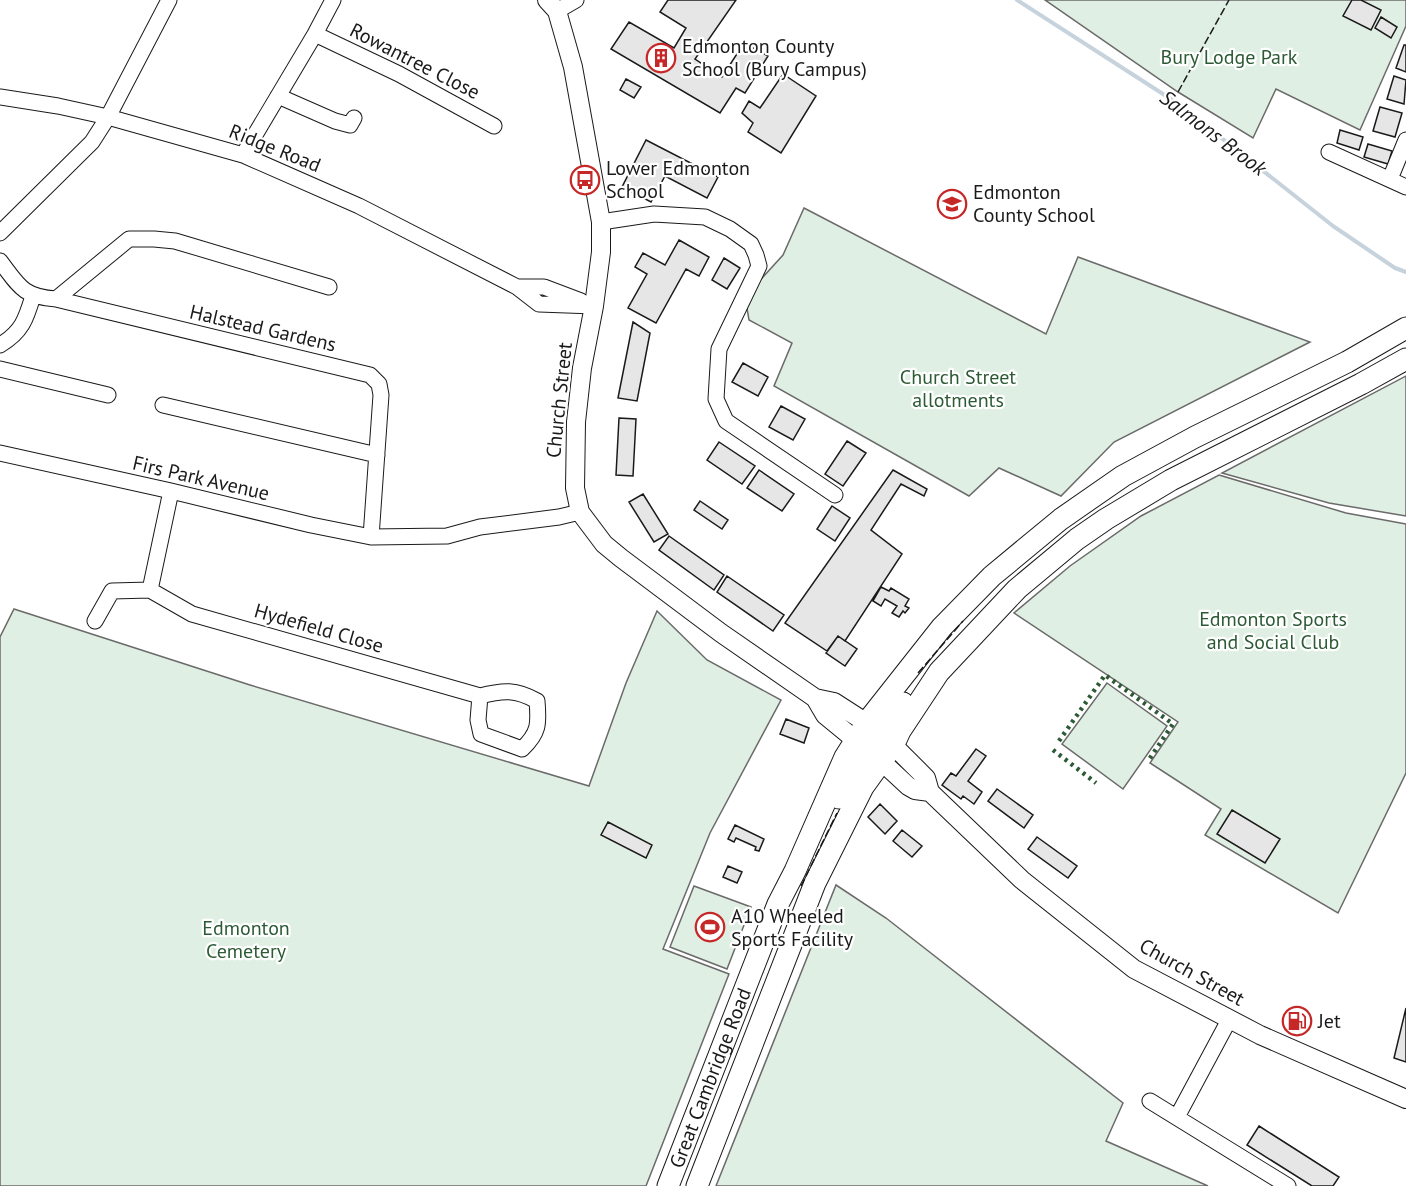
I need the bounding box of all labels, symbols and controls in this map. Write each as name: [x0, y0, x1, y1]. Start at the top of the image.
street label: Rowantree Close: [346, 17, 484, 105]
place label: Edmonton County School (Bury Campus): [682, 33, 867, 82]
building icon: Edmonton County School (Bury Campus): [645, 42, 677, 74]
park label: Bury Lodge Park: [1161, 44, 1298, 70]
water label: Salmons Brook: [1155, 84, 1273, 182]
street label: Ridge Road: [225, 118, 325, 178]
place label: Lower Edmonton School: [606, 155, 750, 204]
bus stop icon: Lower Edmonton School: [569, 164, 601, 196]
place label: Edmonton County School: [973, 179, 1095, 228]
school or university icon: Edmonton County School: [936, 188, 968, 220]
street label: Halstead Gardens: [187, 299, 339, 357]
street label: Church Street: [540, 341, 578, 459]
park label: Church Street allotments: [900, 364, 1016, 413]
street label: Firs Park Avenue: [130, 450, 272, 506]
street label: Hydefield Close: [251, 597, 387, 659]
park label: Edmonton Sports and Social Club: [1199, 606, 1347, 655]
place label: A10 Wheeled Sports Facility: [731, 903, 854, 952]
sports icon: A10 Wheeled Sports Facility: [694, 911, 726, 943]
park label: Edmonton Cemetery: [202, 915, 290, 964]
street label: Church Street: [1135, 932, 1249, 1012]
street label: Great Cambridge Road: [663, 984, 757, 1172]
fuel station icon: Jet: [1281, 1005, 1313, 1037]
place label: Jet: [1317, 1008, 1341, 1034]

